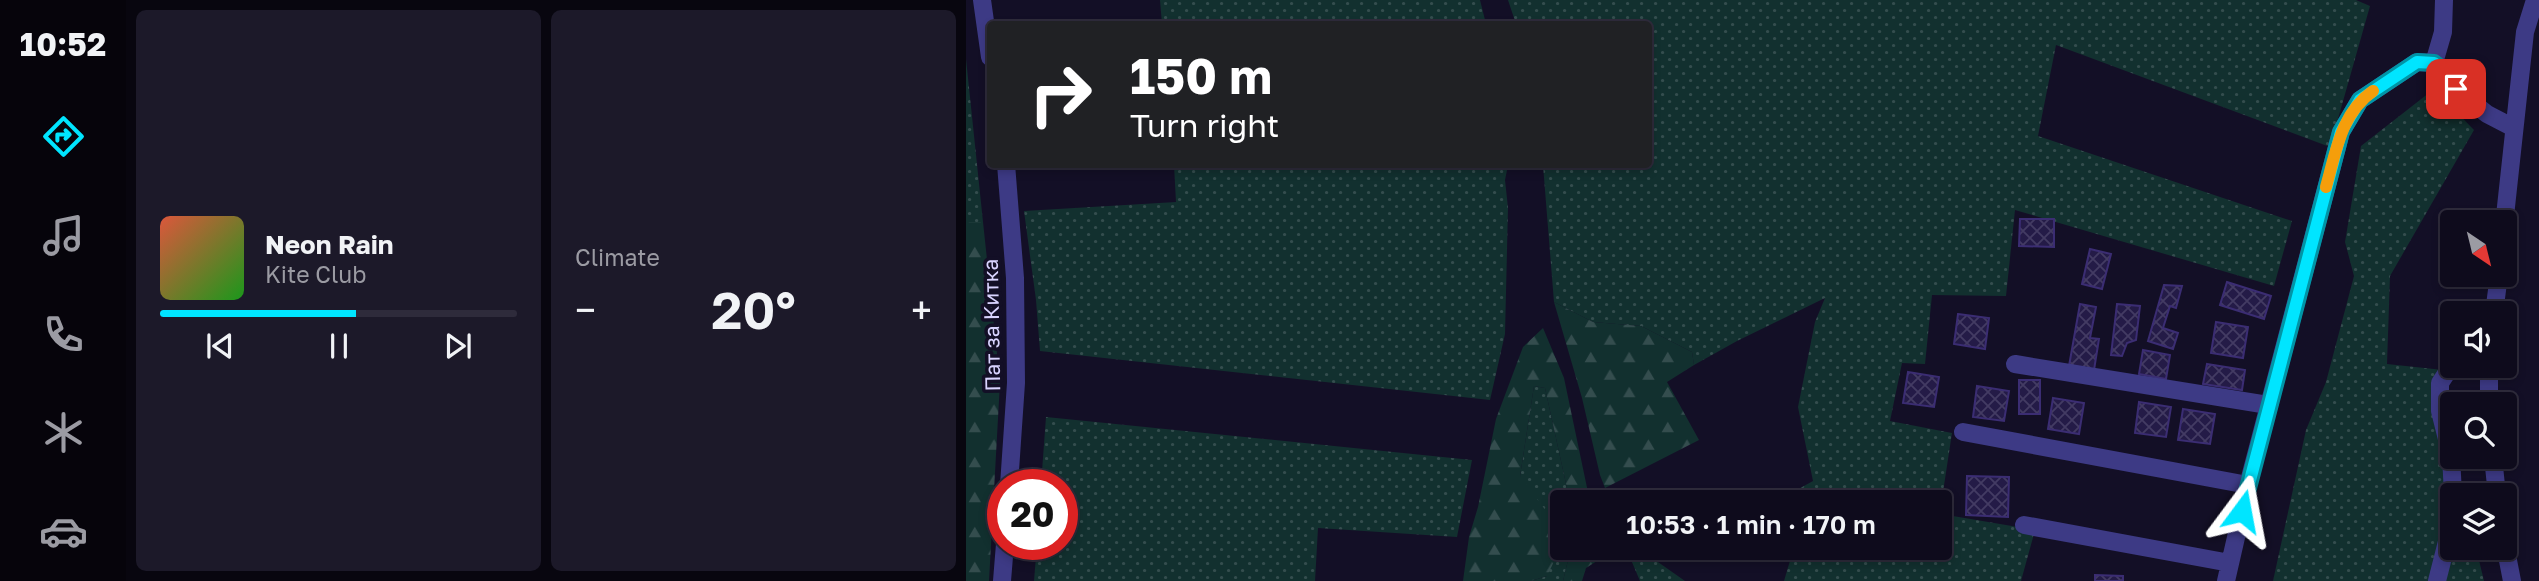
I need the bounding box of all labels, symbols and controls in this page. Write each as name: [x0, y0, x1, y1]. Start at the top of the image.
text: 10:52: [20, 25, 106, 63]
text: 150 m: [1130, 46, 1272, 105]
icon: right: [1015, 49, 1106, 140]
pin: [2426, 59, 2486, 119]
icon: arrive: [2437, 70, 2475, 108]
text: Turn right: [1130, 106, 1279, 144]
icon: directions: [39, 112, 88, 161]
north arrow: [2440, 210, 2516, 287]
map controls: [2440, 210, 2517, 560]
icon: music: [39, 211, 88, 260]
text: Neon Rain: [265, 229, 394, 260]
text: Climate: [575, 243, 660, 271]
street label: Пат за Китка: [977, 258, 1005, 392]
text: Kite Club: [265, 260, 366, 288]
text: 20°: [711, 278, 796, 340]
text: −: [575, 287, 596, 332]
text: +: [911, 287, 932, 332]
button: sound: [2440, 301, 2517, 378]
icon: phone: [39, 310, 88, 359]
icon: previous: [201, 327, 239, 365]
icon: pause: [320, 327, 358, 365]
icon: next: [439, 327, 477, 365]
button: search: [2440, 392, 2517, 469]
icon: climate: [39, 408, 88, 457]
speed limit sign: 20: [987, 469, 1078, 560]
position arrow: [2205, 474, 2279, 548]
button: layers: [2440, 483, 2517, 560]
icon: car: [39, 507, 88, 556]
text: 10:53 · 1 min · 170 m: [1626, 509, 1876, 540]

